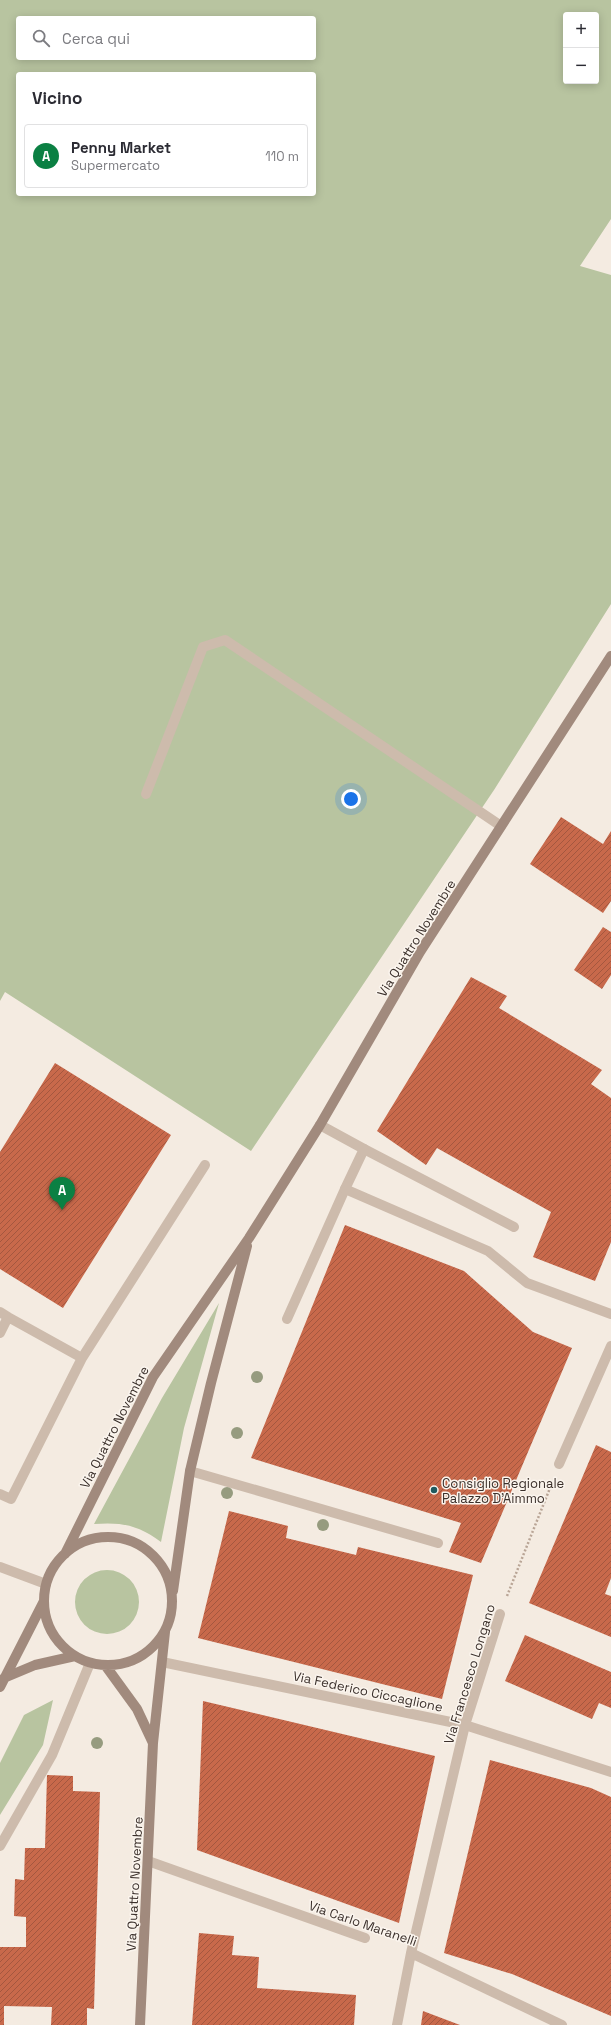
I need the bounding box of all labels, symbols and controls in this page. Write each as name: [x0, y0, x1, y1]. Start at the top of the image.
map controls: [563, 12, 599, 84]
button: +: [563, 12, 599, 48]
search box: [16, 16, 316, 60]
icon: search: [30, 27, 52, 49]
text: Cerca qui: [62, 29, 130, 48]
button: −: [563, 48, 599, 84]
text: Vicino: [32, 87, 82, 109]
text: Penny Market: [71, 138, 171, 157]
text: A: [42, 148, 50, 165]
text: 110 m: [265, 148, 299, 165]
text: Supermercato: [71, 157, 160, 174]
your location: [341, 789, 361, 809]
street label: Via Quattro Novembre: [373, 876, 459, 1000]
pin: A: [49, 1177, 75, 1210]
street label: Via Quattro Novembre: [76, 1363, 153, 1491]
place label: Consiglio Regionale Palazzo D'Aimmo: [442, 1475, 564, 1507]
marker: Consiglio Regionale Palazzo D'Aimmo: [429, 1485, 439, 1495]
street label: Via Francesco Longano: [440, 1602, 499, 1746]
street label: Via Federico Ciccaglione: [291, 1667, 444, 1716]
street label: Via Quattro Novembre: [122, 1816, 147, 1952]
street label: Via Carlo Maranelli: [306, 1897, 419, 1950]

